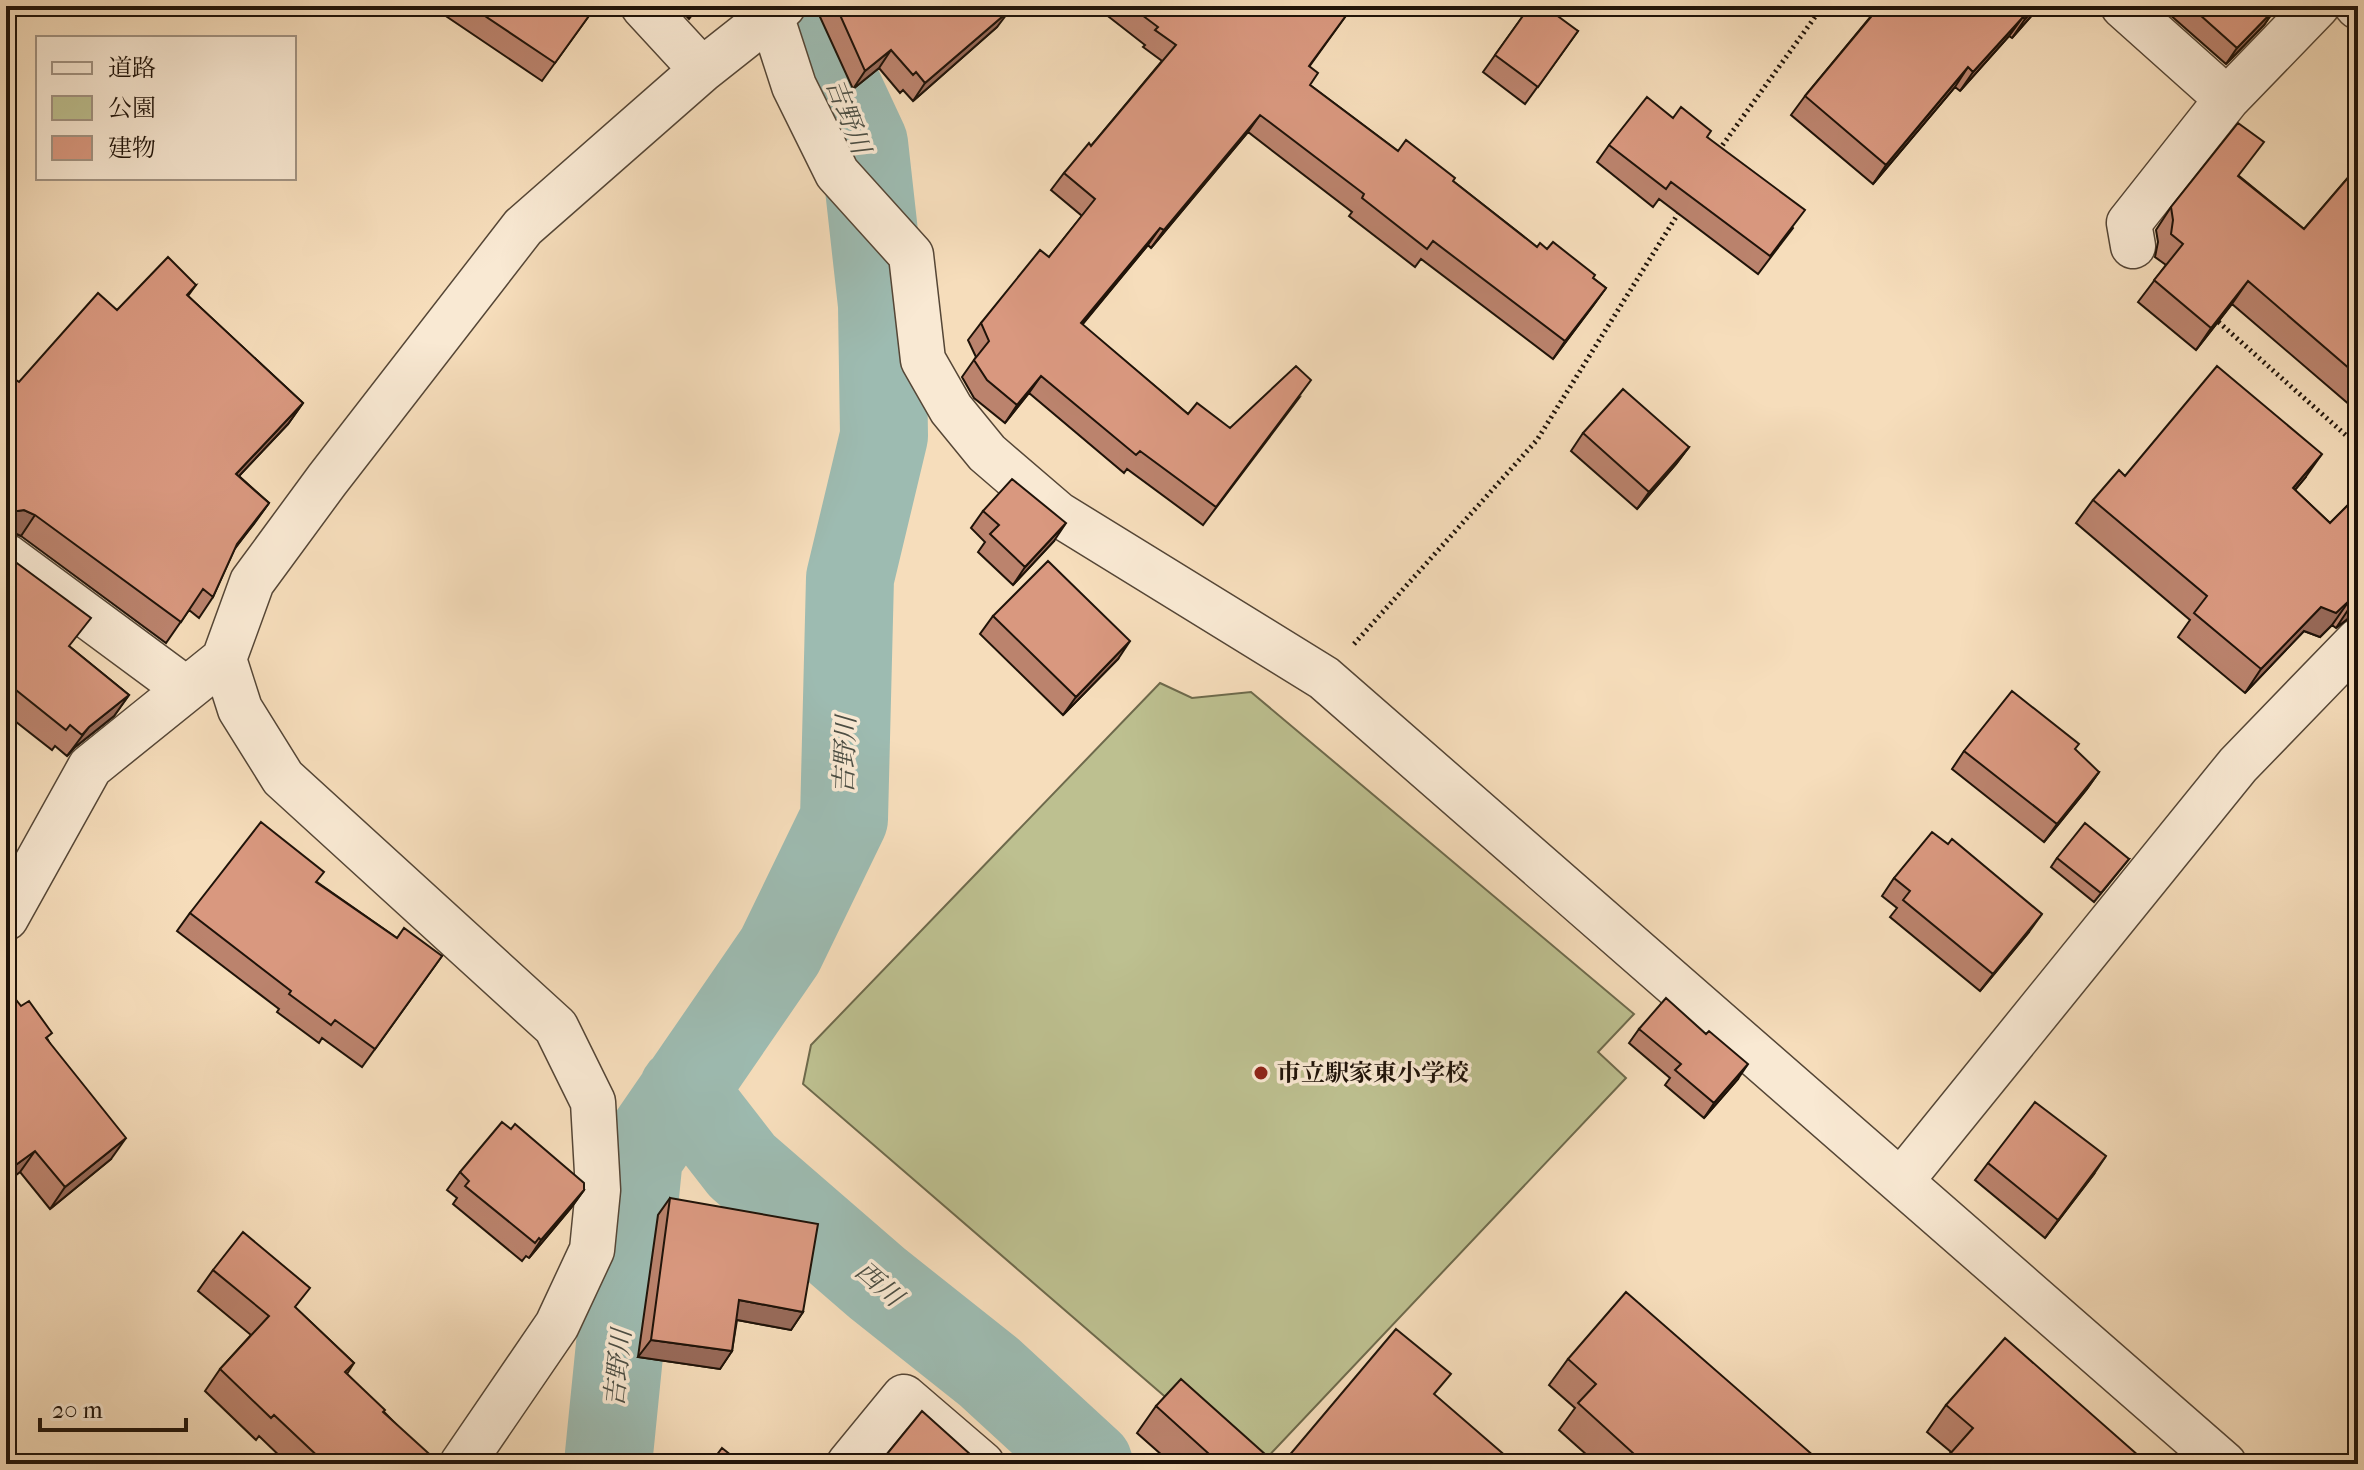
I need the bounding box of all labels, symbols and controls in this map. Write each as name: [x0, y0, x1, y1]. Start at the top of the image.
legend: [36, 36, 296, 180]
text: 道路: [108, 54, 156, 82]
water label: 吉野川: [820, 74, 878, 161]
text: 公園: [108, 94, 156, 122]
text: 建物: [108, 134, 156, 162]
water label: 吉野川: [828, 712, 862, 795]
place label: 市立駅家東小学校: [1277, 1059, 1469, 1087]
marker: 市立駅家東小学校: [1252, 1064, 1270, 1082]
water label: 西川: [849, 1255, 911, 1315]
water label: 吉野川: [599, 1325, 638, 1408]
scale bar: [40, 1382, 186, 1432]
text: 20 m: [52, 1396, 103, 1424]

